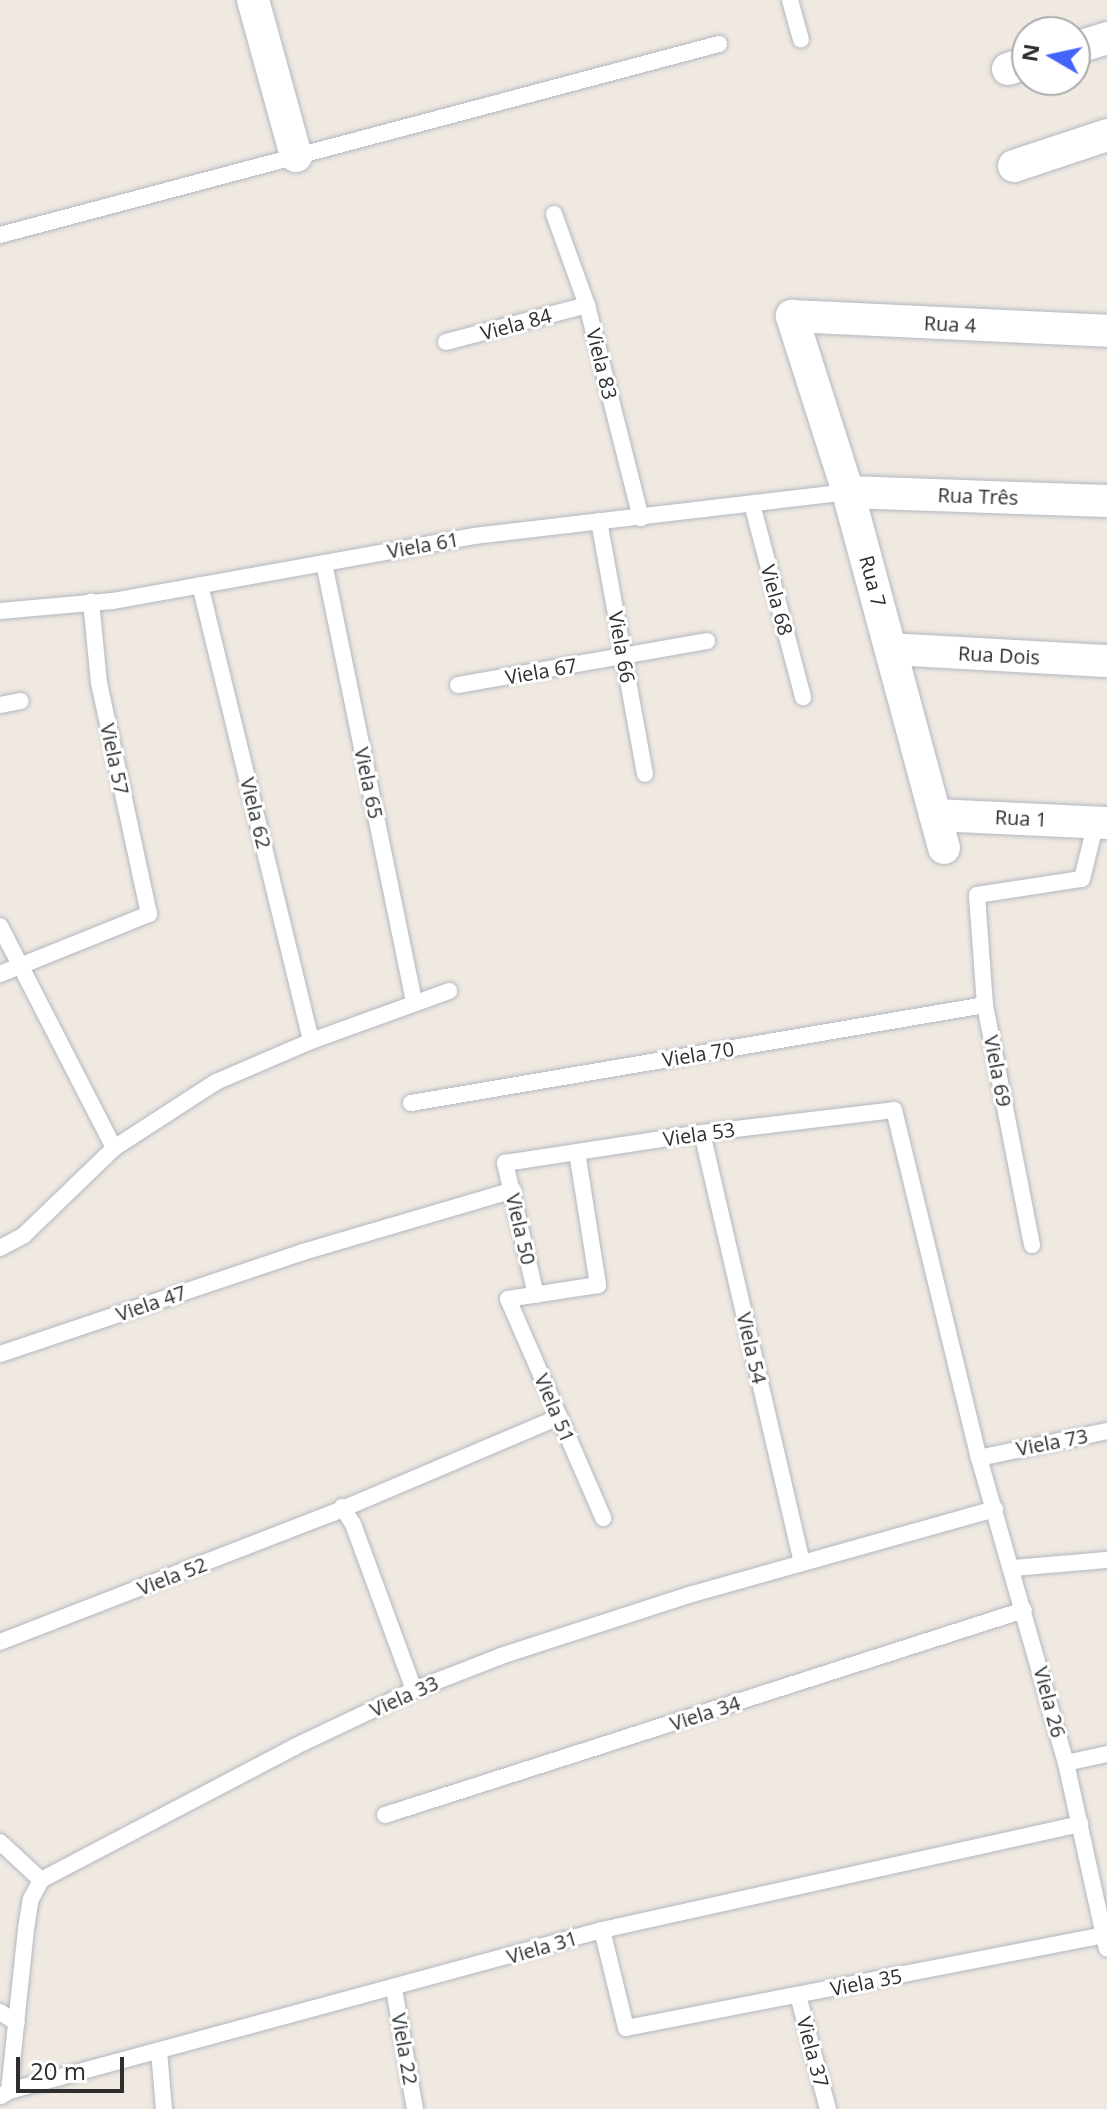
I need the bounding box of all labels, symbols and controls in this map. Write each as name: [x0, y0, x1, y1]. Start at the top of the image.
north arrow: [1011, 16, 1091, 96]
text: N: [1013, 41, 1045, 64]
street label: Viela 84: [478, 303, 554, 345]
street label: Rua 4: [923, 311, 977, 337]
street label: Viela 83: [582, 326, 622, 402]
street label: Rua Três: [937, 483, 1019, 509]
street label: Viela 61: [385, 527, 461, 563]
street label: Rua 7: [855, 553, 891, 609]
street label: Viela 68: [756, 562, 798, 638]
street label: Viela 66: [604, 609, 640, 685]
street label: Rua Dois: [957, 641, 1041, 669]
street label: Viela 67: [503, 653, 579, 689]
street label: Viela 57: [96, 721, 134, 797]
street label: Viela 65: [350, 745, 388, 821]
street label: Viela 62: [236, 775, 276, 851]
street label: Rua 1: [994, 805, 1048, 831]
street label: Viela 69: [979, 1033, 1017, 1109]
street label: Viela 70: [660, 1036, 736, 1072]
street label: Viela 53: [661, 1117, 737, 1151]
street label: Viela 50: [501, 1191, 541, 1267]
street label: Viela 47: [113, 1280, 189, 1326]
street label: Viela 54: [732, 1310, 772, 1386]
street label: Viela 51: [530, 1370, 580, 1446]
street label: Viela 73: [1014, 1423, 1090, 1461]
street label: Viela 52: [134, 1552, 210, 1600]
street label: Viela 26: [1029, 1664, 1071, 1740]
street label: Viela 33: [366, 1670, 442, 1722]
street label: Viela 34: [667, 1690, 743, 1736]
street label: Viela 31: [504, 1925, 580, 1969]
street label: Viela 35: [828, 1963, 904, 2001]
street label: Viela 22: [387, 2011, 423, 2087]
street label: Viela 37: [792, 2014, 834, 2090]
scale bar: [20, 2041, 128, 2091]
text: 20 m: [30, 2054, 86, 2087]

